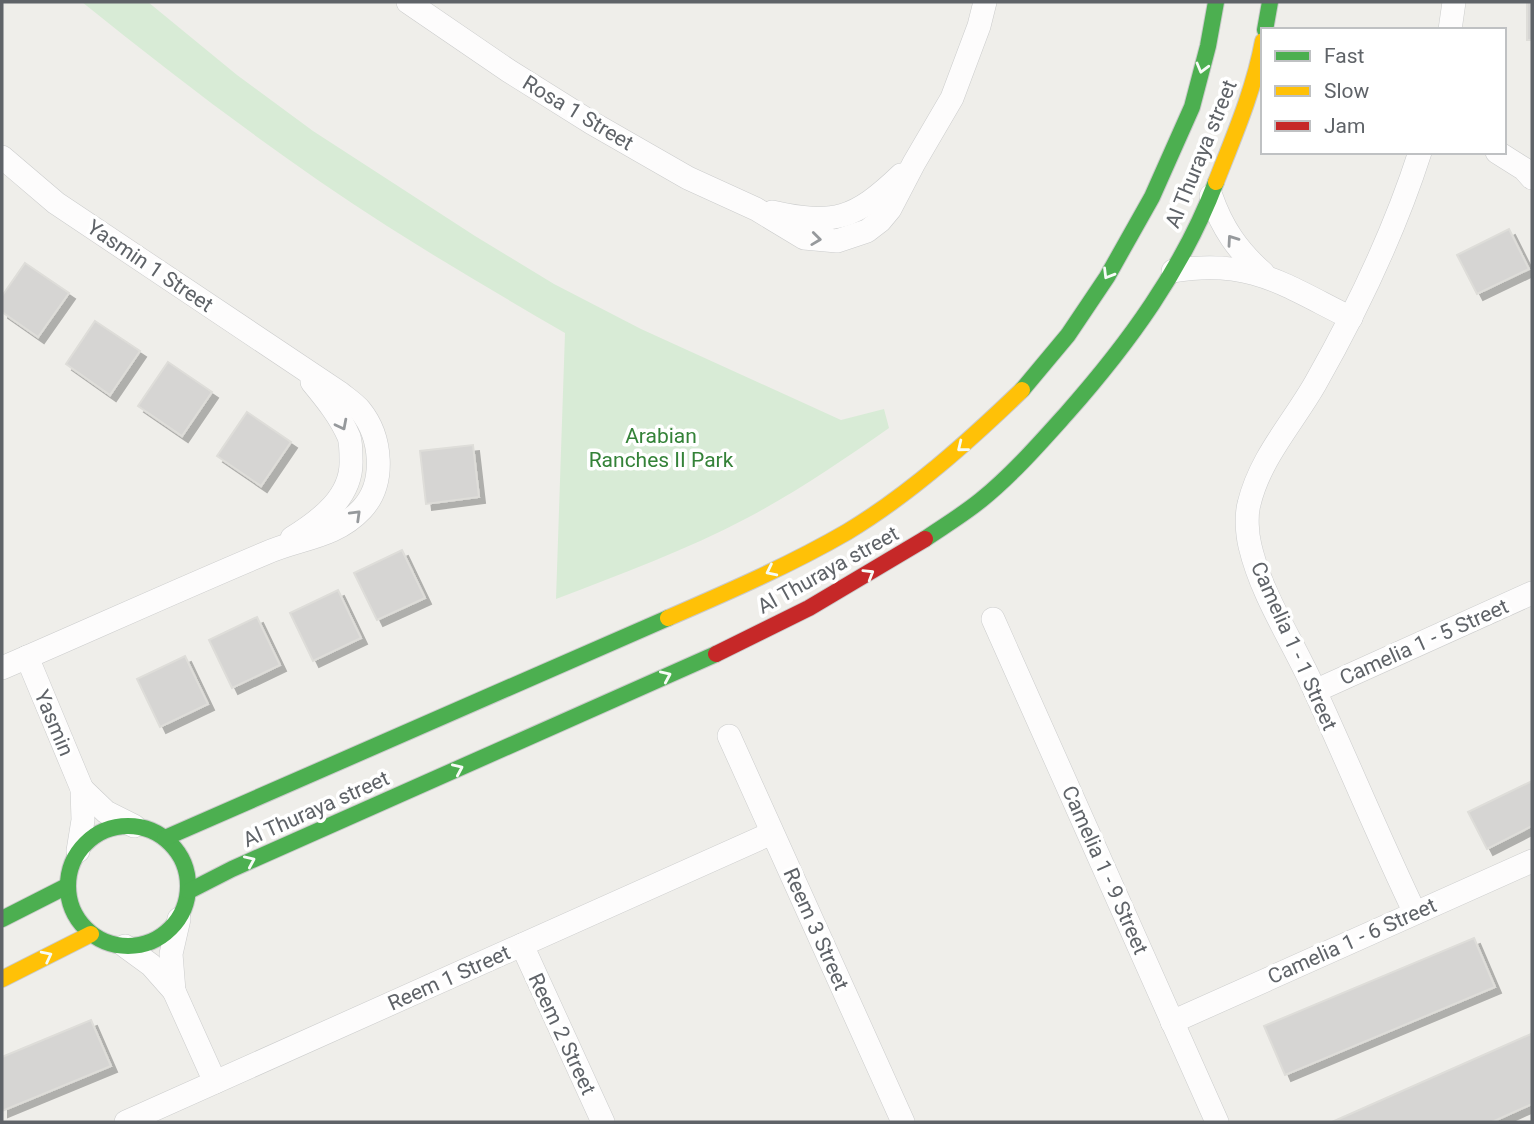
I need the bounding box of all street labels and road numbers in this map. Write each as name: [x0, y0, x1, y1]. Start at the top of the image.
street label: Rosa 1 Street: [518, 71, 638, 155]
street label: Al Thuraya street: [1160, 76, 1242, 231]
street label: Yasmin 1 Street: [82, 215, 218, 317]
street label: Al Thuraya street: [753, 521, 903, 619]
street label: Camelia 1 - 1 Street: [1246, 558, 1342, 734]
street label: Camelia 1 - 5 Street: [1336, 594, 1512, 690]
street label: Yasmin: [29, 686, 79, 760]
street label: Al Thuraya street: [239, 766, 393, 852]
street label: Camelia 1 - 9 Street: [1057, 782, 1153, 958]
street label: Reem 3 Street: [778, 864, 854, 994]
street label: Camelia 1 - 6 Street: [1264, 893, 1440, 989]
street label: Reem 1 Street: [384, 940, 514, 1016]
street label: Reem 2 Street: [523, 969, 601, 1099]

